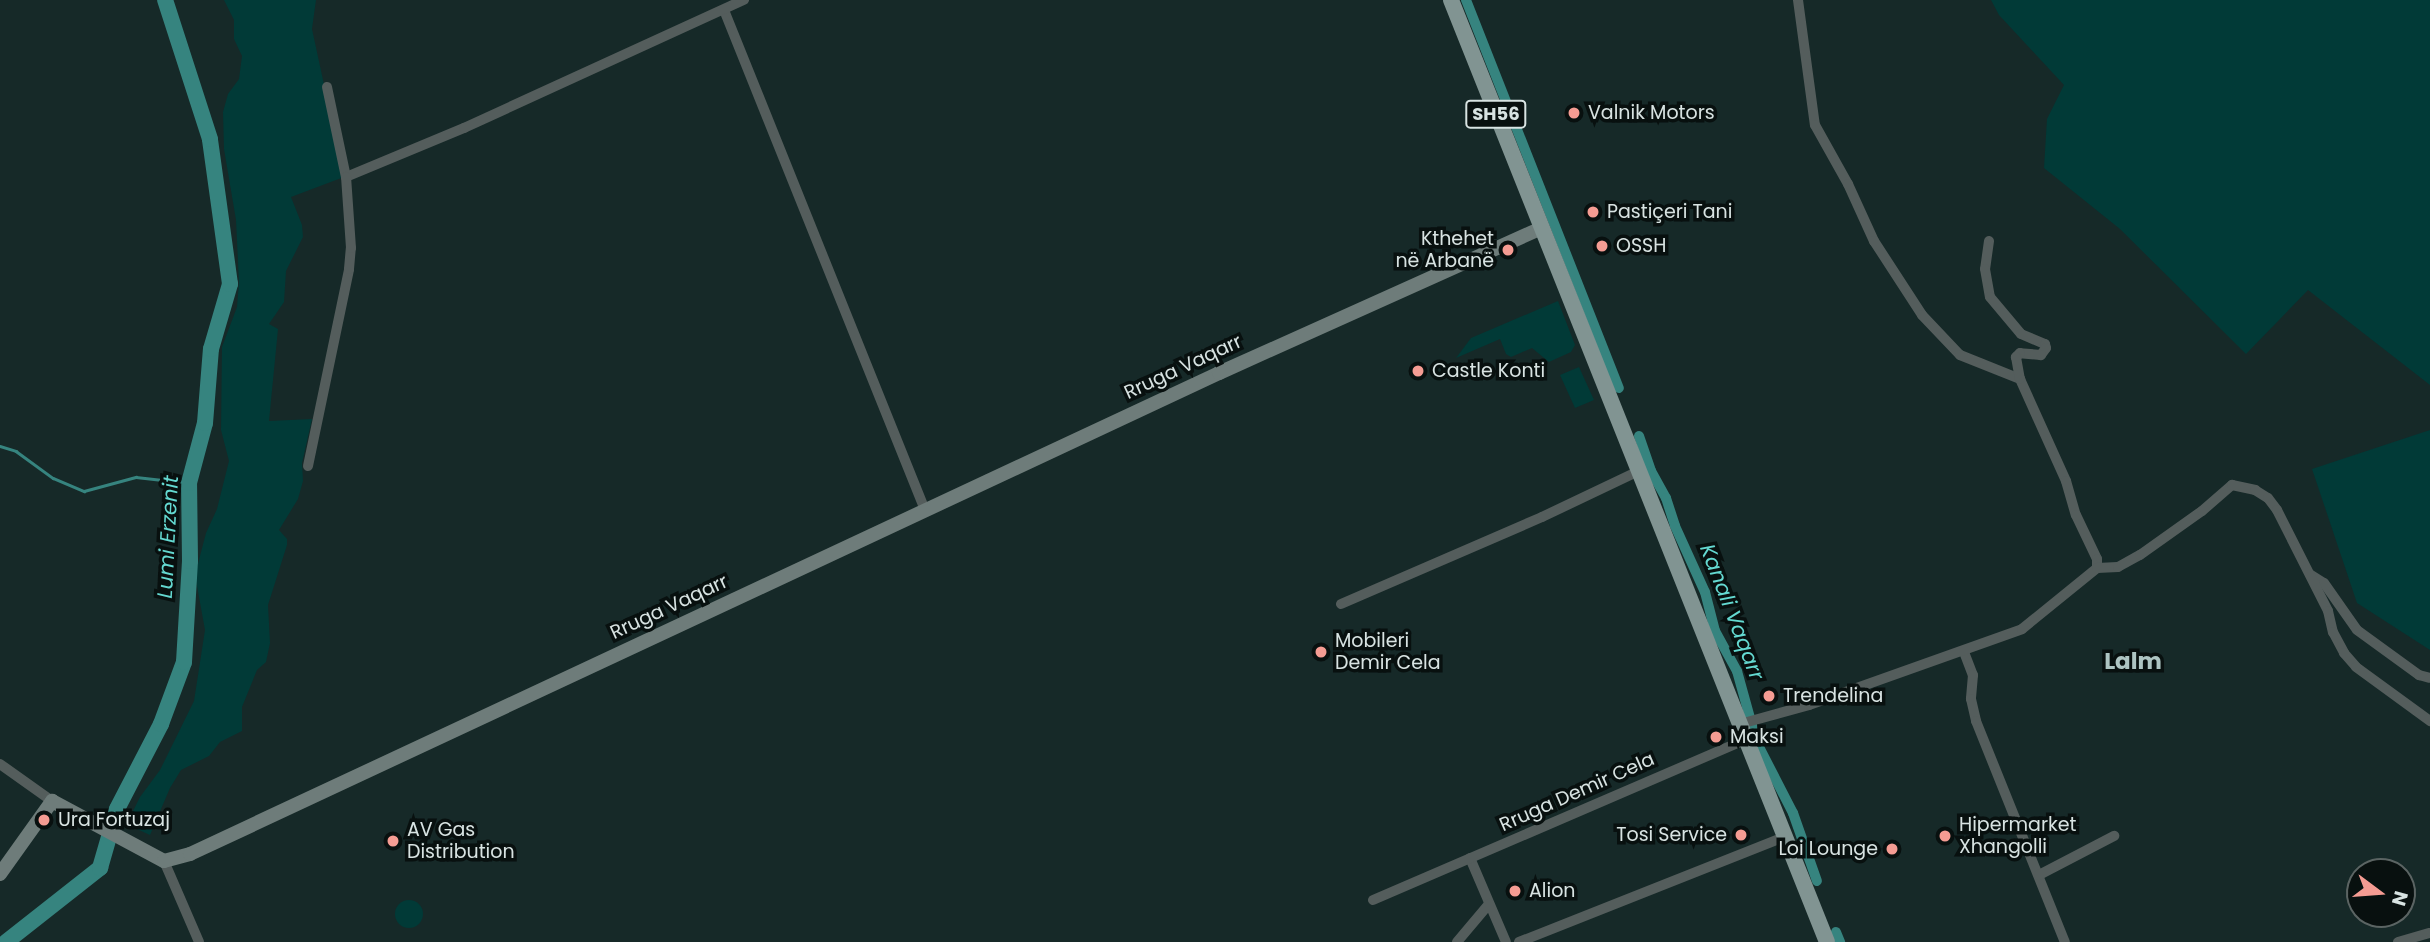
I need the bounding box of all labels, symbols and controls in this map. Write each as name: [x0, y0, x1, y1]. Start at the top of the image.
road number: SH56: [1464, 100, 1528, 128]
place label: Valnik Motors: [1588, 102, 1715, 124]
marker: Valnik Motors: [1566, 105, 1582, 121]
place label: Pastiçeri Tani: [1607, 201, 1732, 223]
marker: Pastiçeri Tani: [1585, 204, 1601, 220]
place label: Kthehet në Arbanë: [1395, 228, 1494, 272]
place label: OSSH: [1616, 235, 1666, 257]
marker: OSSH: [1594, 238, 1610, 254]
marker: Kthehet në Arbanë: [1500, 242, 1516, 258]
street label: Rruga Vaqarr: [1121, 330, 1245, 404]
place label: Castle Konti: [1432, 360, 1545, 382]
marker: Castle Konti: [1410, 363, 1426, 379]
water label: Lumi Erzenit: [152, 475, 184, 599]
water label: Kanali Vaqarr: [1695, 541, 1769, 683]
street label: Rruga Vaqarr: [607, 570, 731, 644]
place label: Mobileri Demir Cela: [1335, 630, 1441, 674]
marker: Mobileri Demir Cela: [1313, 644, 1329, 660]
district label: Lalm: [2104, 647, 2162, 675]
place label: Trendelina: [1783, 685, 1883, 707]
marker: Trendelina: [1761, 688, 1777, 704]
place label: Maksi: [1730, 726, 1784, 748]
marker: Maksi: [1708, 729, 1724, 745]
street label: Rruga Demir Cela: [1496, 748, 1658, 836]
place label: Ura Fortuzaj: [58, 809, 170, 831]
marker: Ura Fortuzaj: [36, 812, 52, 828]
place label: Hipermarket Xhangolli: [1959, 814, 2077, 858]
place label: AV Gas Distribution: [407, 819, 515, 863]
place label: Tosi Service: [1616, 824, 1727, 846]
marker: Tosi Service: [1733, 827, 1749, 843]
marker: Hipermarket Xhangolli: [1937, 828, 1953, 844]
marker: AV Gas Distribution: [385, 833, 401, 849]
place label: Loi Lounge: [1779, 838, 1878, 860]
marker: Loi Lounge: [1884, 841, 1900, 857]
north arrow: [2346, 858, 2416, 928]
place label: Alion: [1529, 880, 1575, 902]
marker: Alion: [1507, 883, 1523, 899]
text: N: [2385, 888, 2415, 909]

